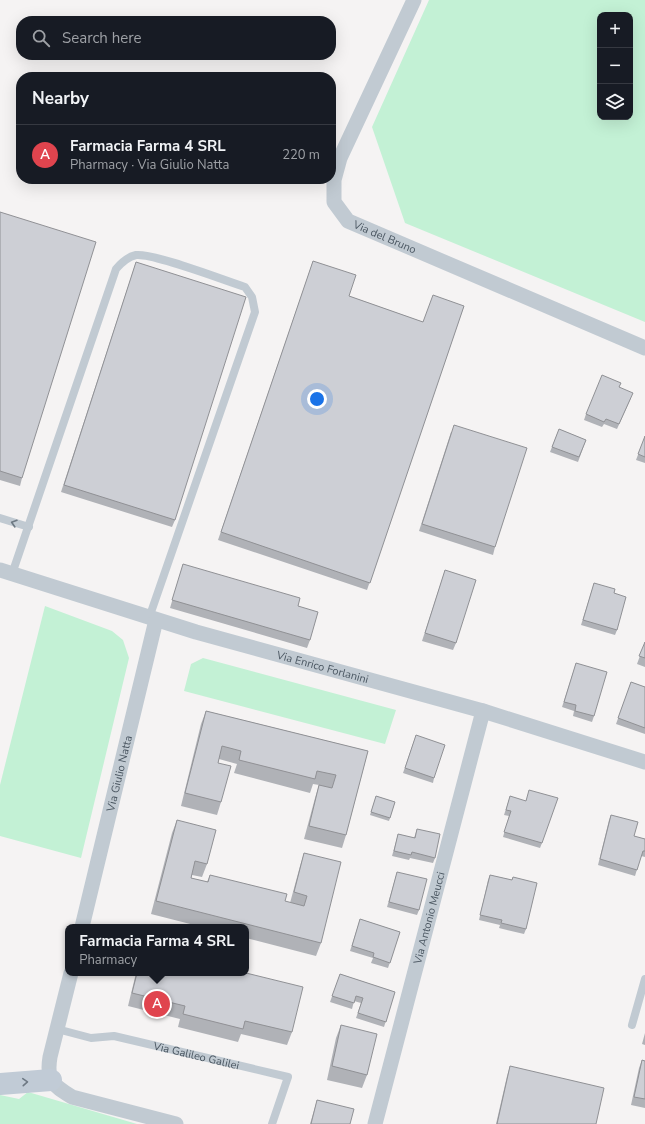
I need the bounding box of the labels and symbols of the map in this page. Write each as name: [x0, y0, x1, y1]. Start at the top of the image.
street label: Via del Bruno: [350, 217, 419, 257]
your location: [307, 389, 327, 409]
one-way arrow: [11, 519, 18, 528]
street label: Via Enrico Forlanini: [274, 647, 370, 687]
street label: Via Giulio Natta: [103, 734, 136, 814]
street label: Via Antonio Meucci: [410, 870, 449, 967]
pin: A: [144, 989, 170, 1019]
street label: Via Galileo Galilei: [151, 1038, 241, 1073]
one-way arrow: [22, 1078, 28, 1087]

